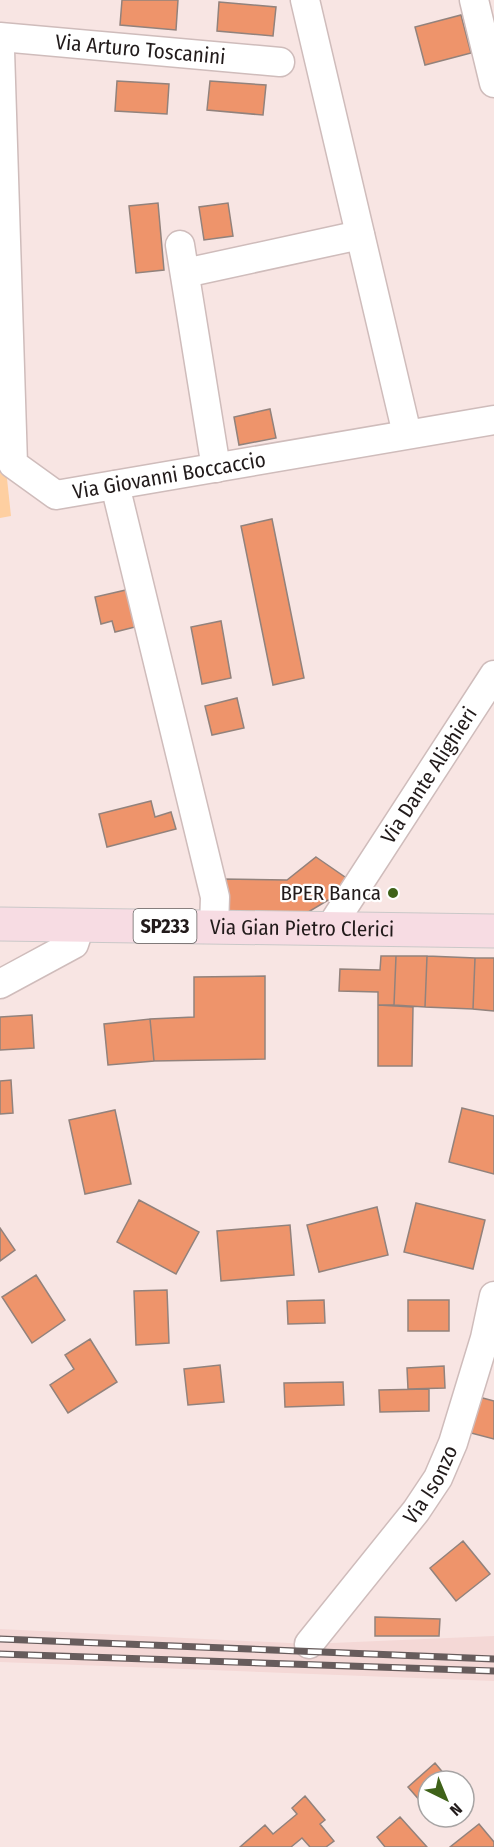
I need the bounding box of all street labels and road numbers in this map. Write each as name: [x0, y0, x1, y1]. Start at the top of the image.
street label: Via Arturo Toscanini: [54, 29, 227, 70]
street label: Via Giovanni Boccaccio: [71, 446, 268, 505]
street label: Via Dante Alighieri: [375, 702, 483, 848]
road number: SP233: [134, 909, 196, 943]
street label: Via Gian Pietro Clerici: [210, 914, 394, 943]
street label: Via Isonzo: [398, 1441, 463, 1529]

